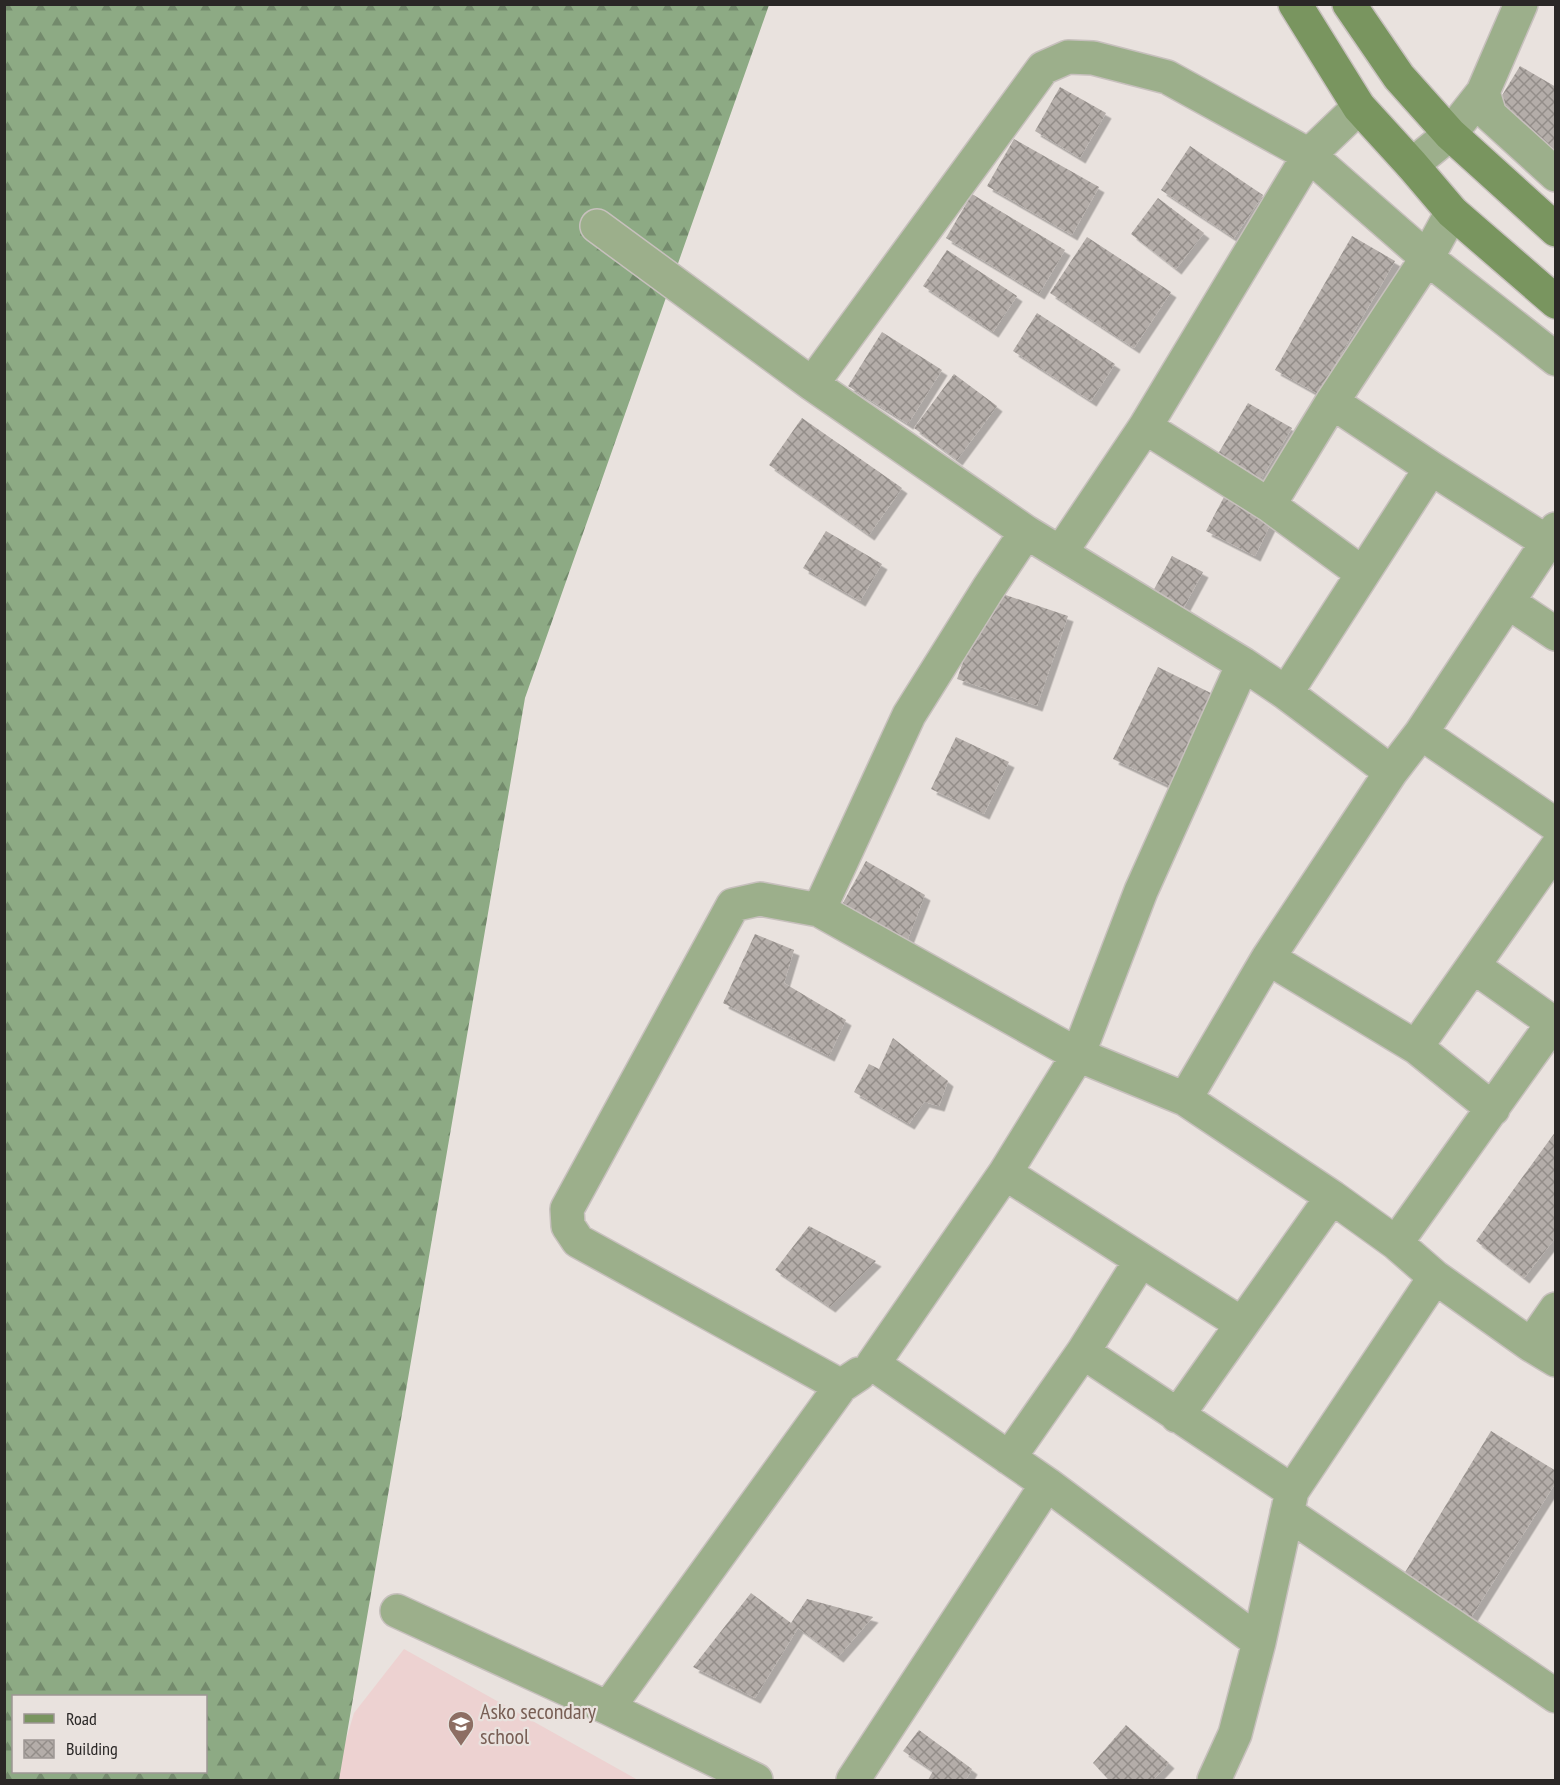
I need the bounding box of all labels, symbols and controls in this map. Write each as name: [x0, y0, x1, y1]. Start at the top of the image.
legend: [12, 1695, 207, 1773]
place label: Asko secondary school: [480, 1697, 597, 1750]
text: Road: [66, 1707, 97, 1730]
school or university icon: Asko secondary school: [446, 1709, 476, 1747]
text: Building: [66, 1737, 118, 1760]

